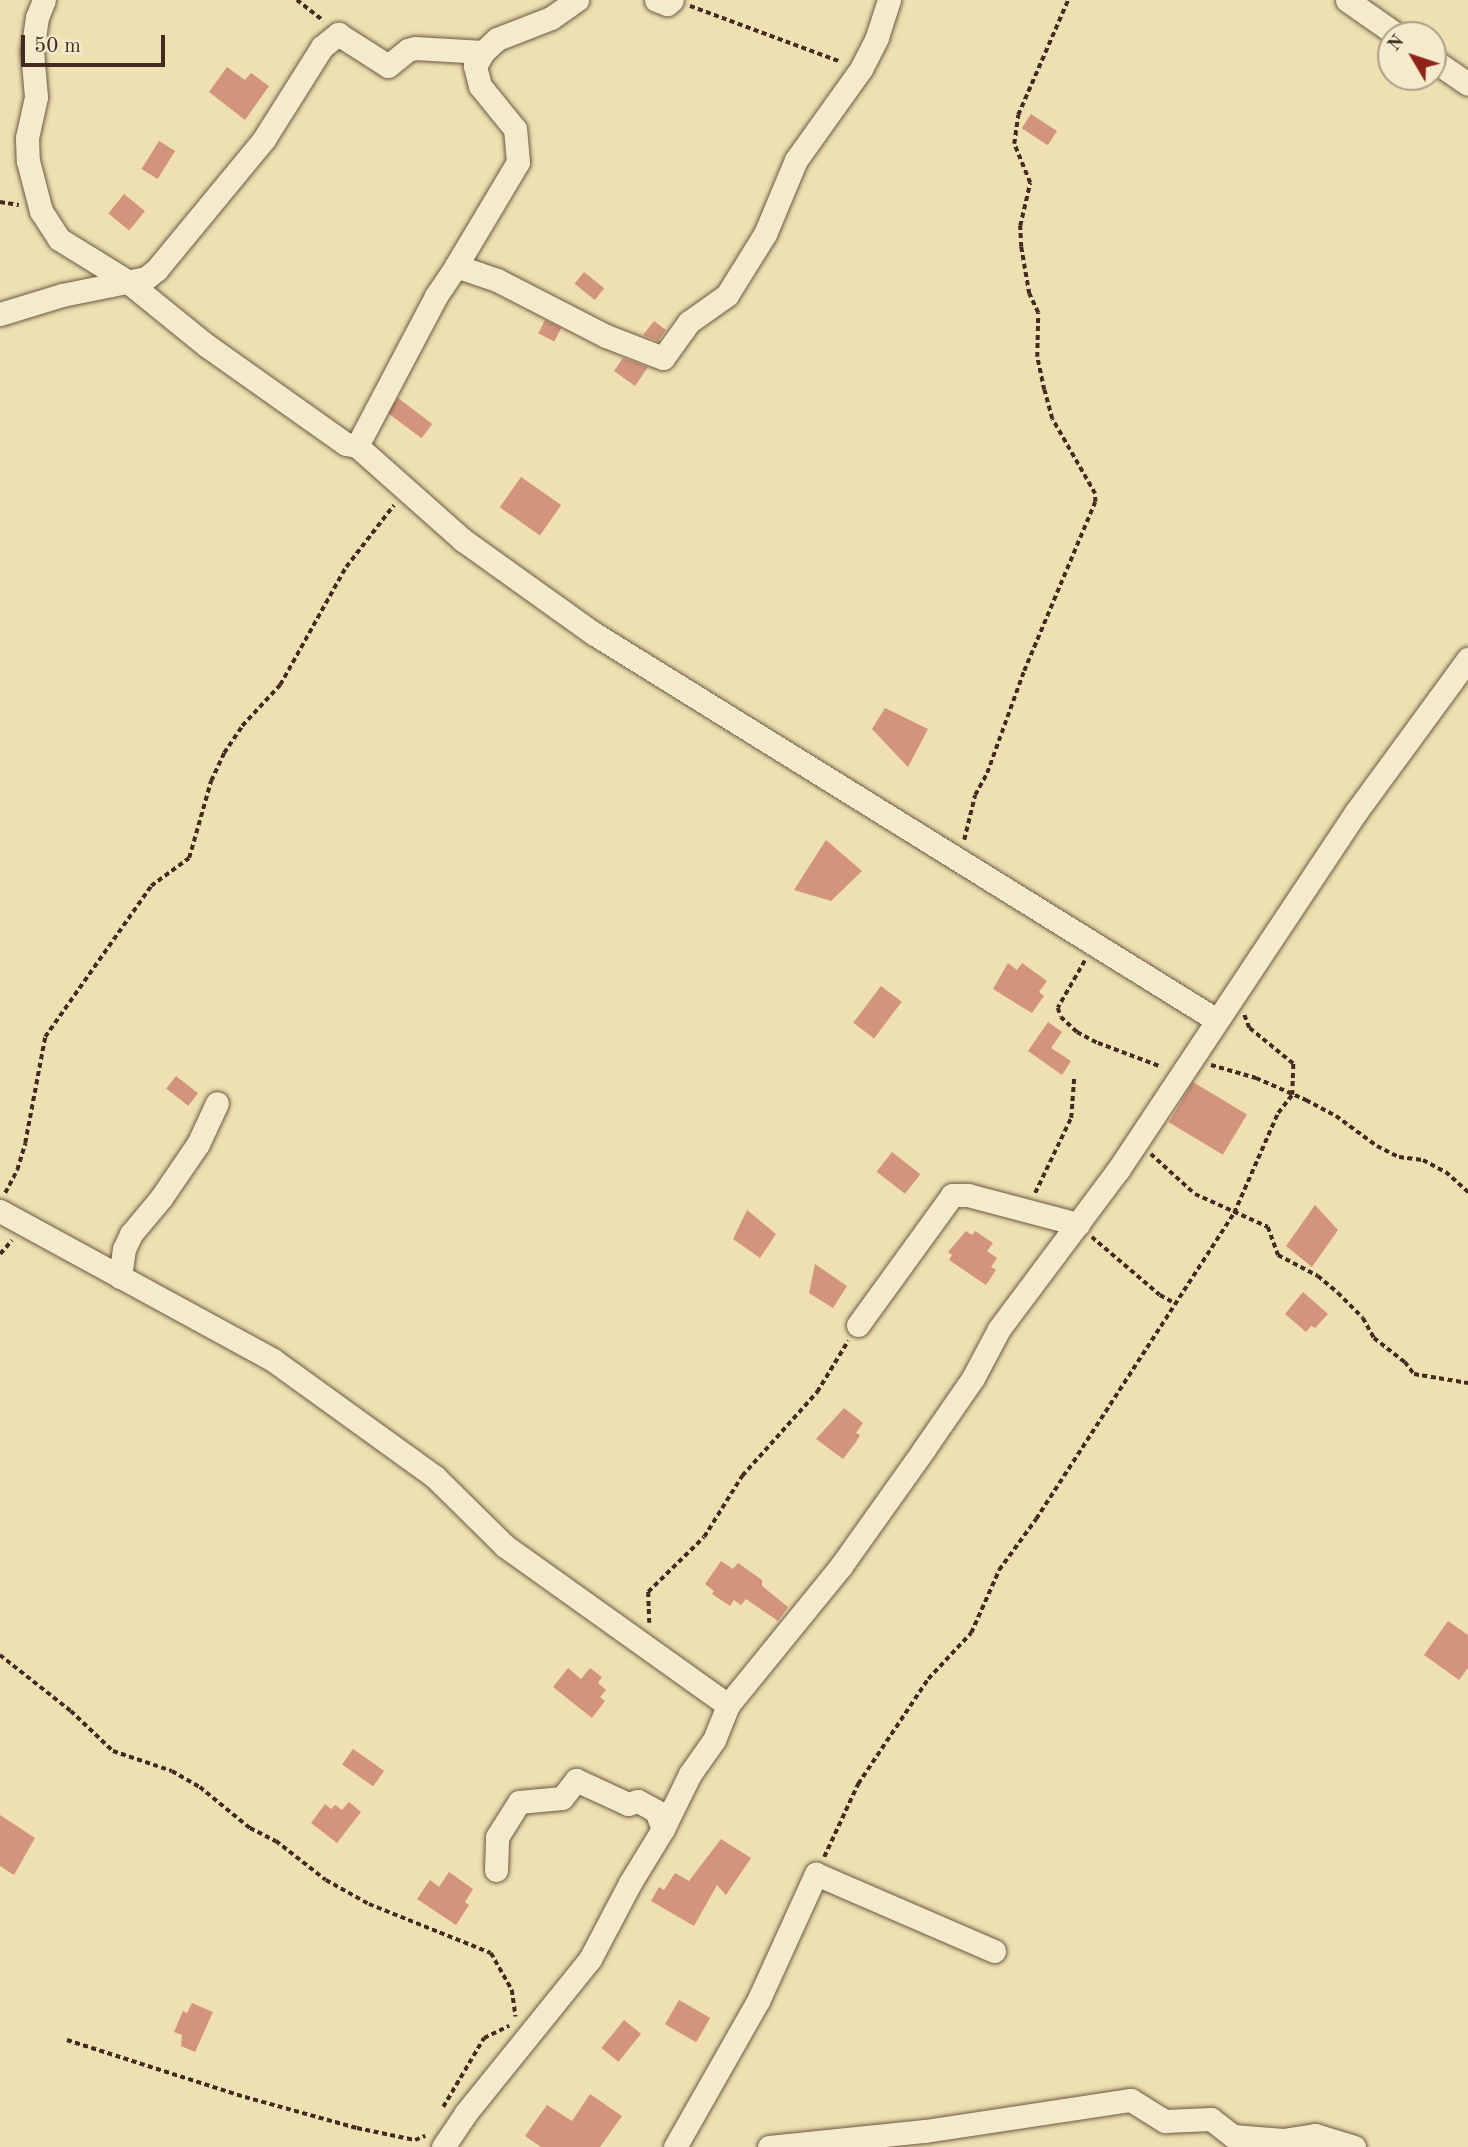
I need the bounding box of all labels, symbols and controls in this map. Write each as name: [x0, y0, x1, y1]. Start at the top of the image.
scale bar: [24, 21, 168, 65]
north arrow: [1377, 21, 1447, 91]
text: N: [1385, 32, 1409, 55]
text: 50 m: [34, 36, 81, 57]

